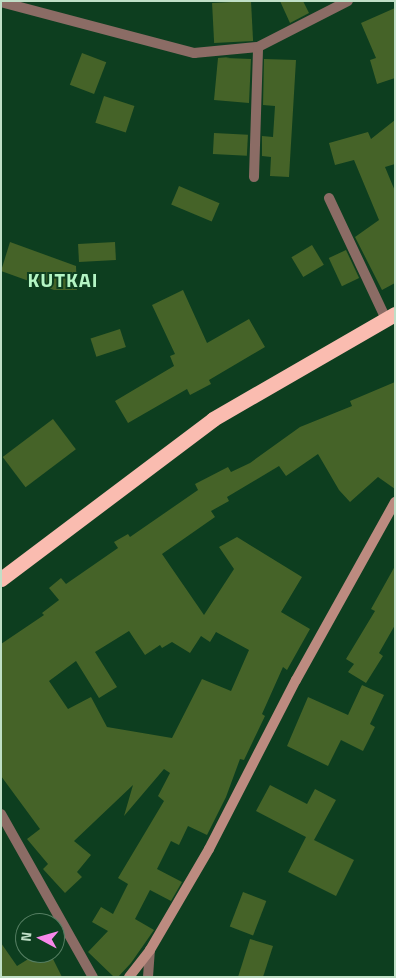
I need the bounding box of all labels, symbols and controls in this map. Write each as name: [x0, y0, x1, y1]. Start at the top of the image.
district label: KUTKAI: [27, 267, 99, 291]
north arrow: [15, 913, 65, 963]
text: N: [15, 931, 37, 942]

